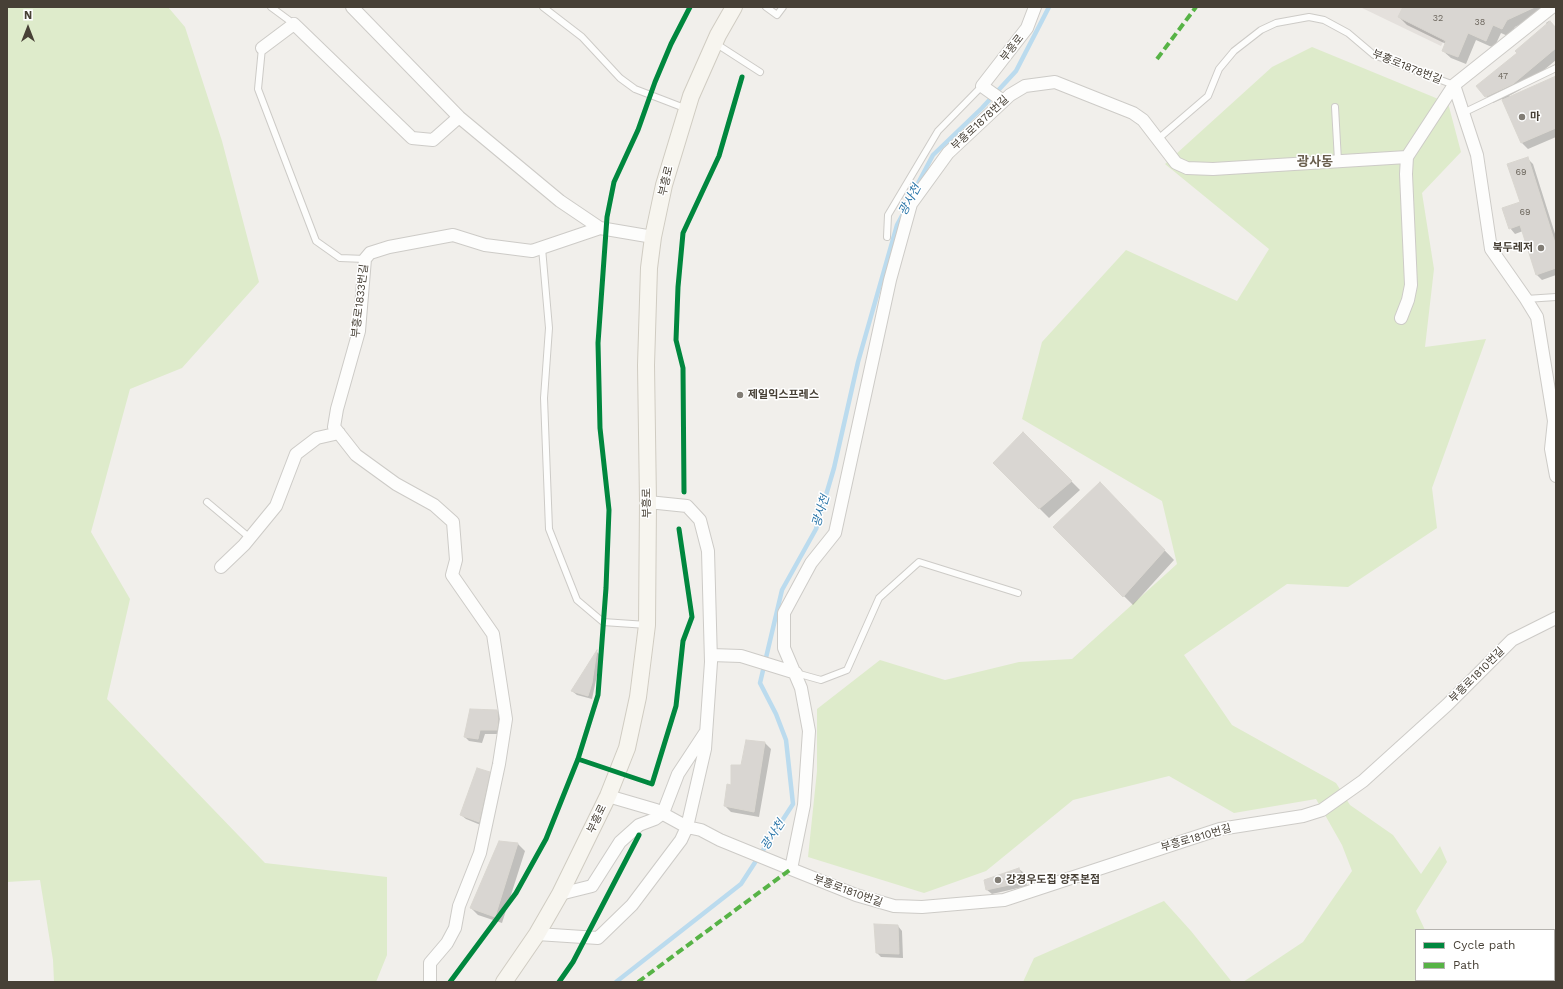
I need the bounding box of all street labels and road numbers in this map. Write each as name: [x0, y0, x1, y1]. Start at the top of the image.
street label: 부흥로: [997, 32, 1027, 64]
street label: 부흥로1878번길: [1370, 47, 1444, 87]
street label: 부흥로1878번길: [948, 93, 1012, 153]
street label: 부흥로: [656, 165, 676, 197]
street label: 부흥로1833번길: [349, 263, 371, 339]
street label: 부흥로: [640, 488, 654, 518]
street label: 부흥로1810번길: [1447, 645, 1507, 705]
street label: 부흥로: [584, 802, 610, 836]
street label: 부흥로1810번길: [1159, 822, 1233, 854]
street label: 부흥로1810번길: [812, 872, 884, 910]

